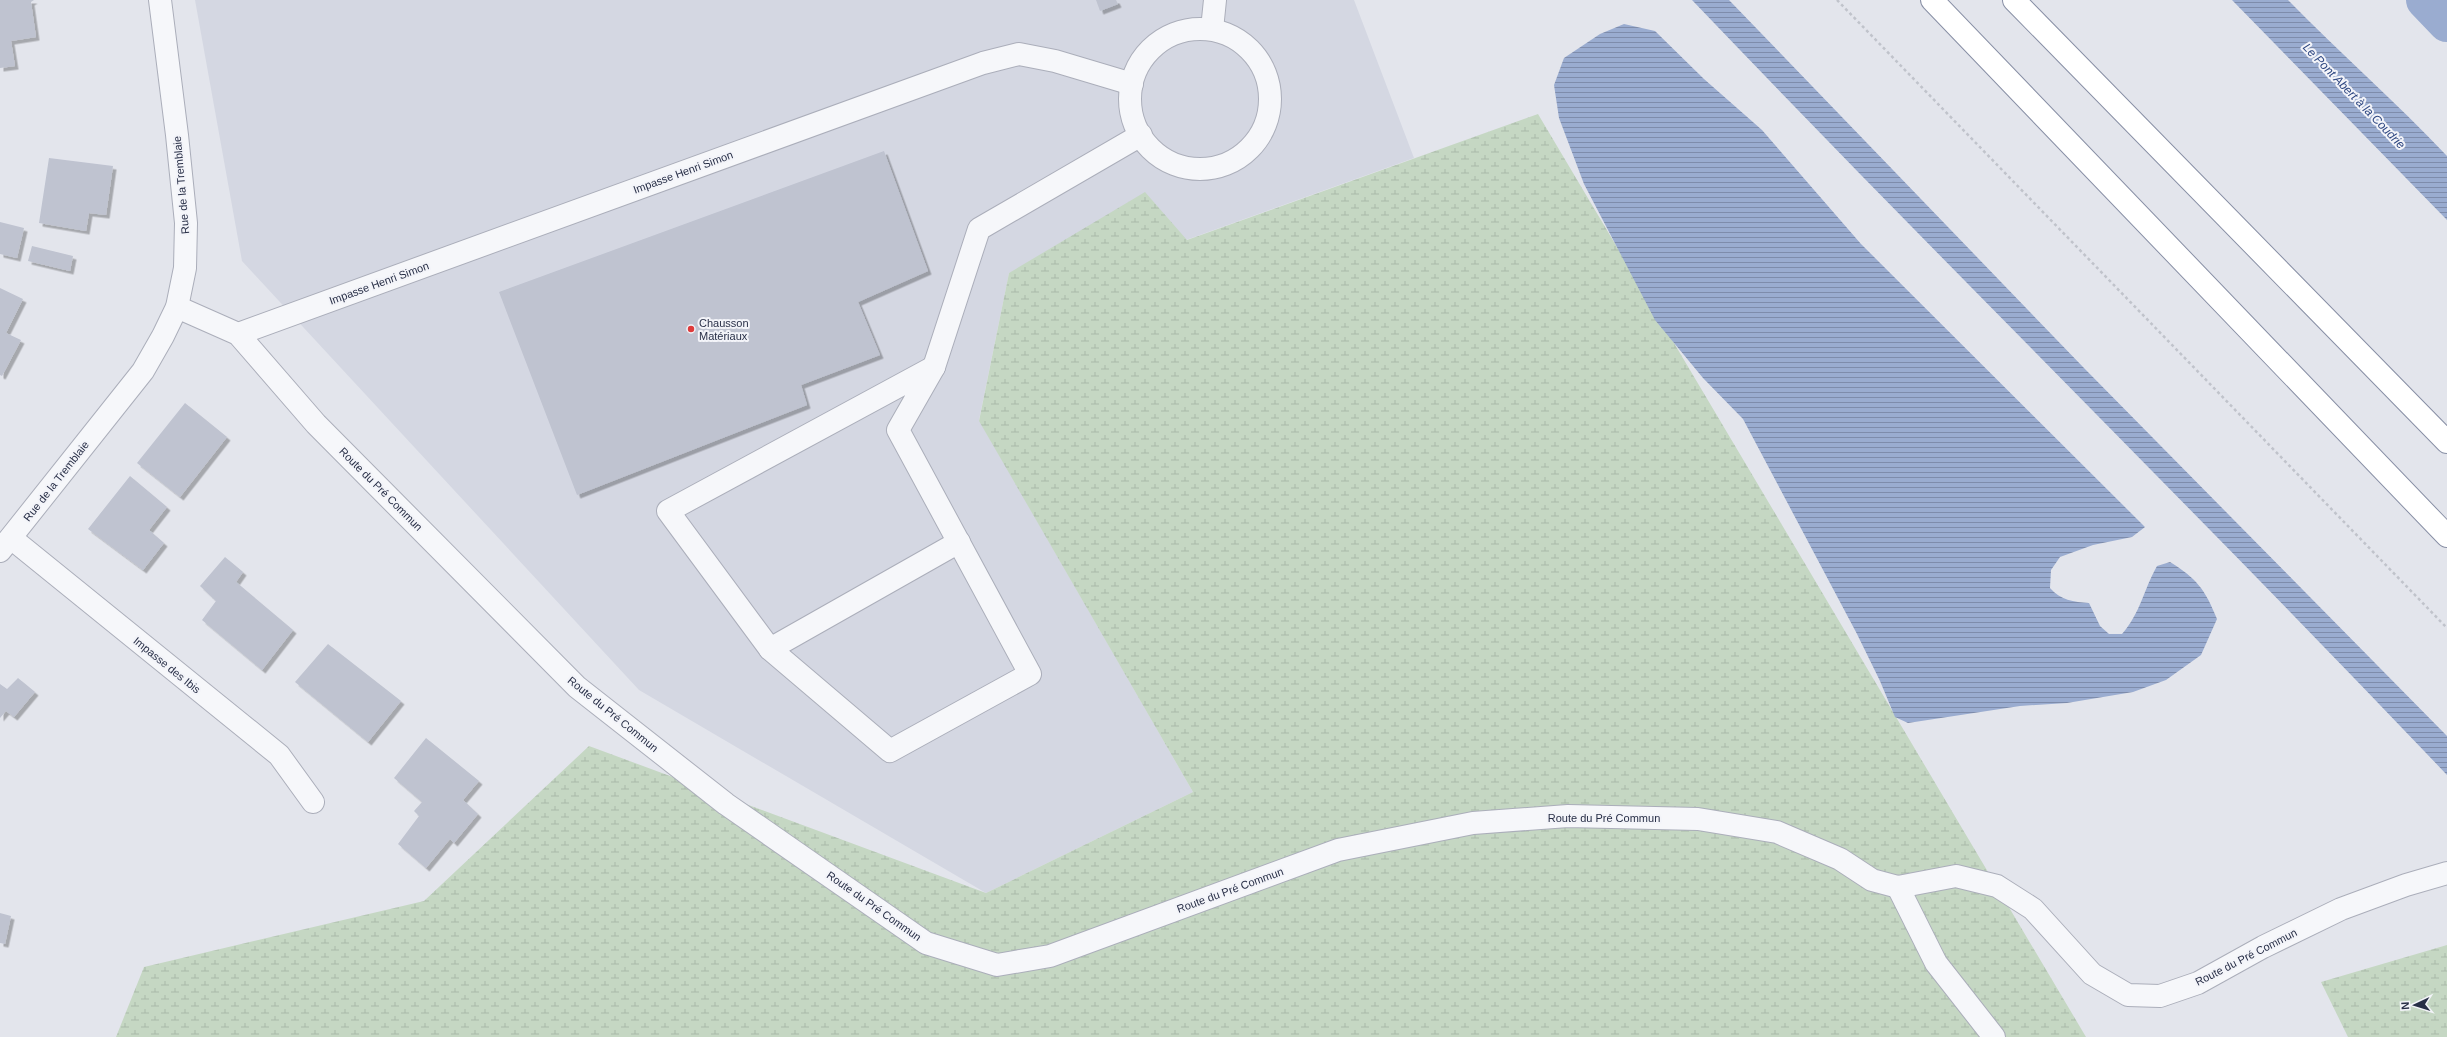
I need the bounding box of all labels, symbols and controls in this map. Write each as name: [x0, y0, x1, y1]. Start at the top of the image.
water label: Le Pont Abert à la Coudrie: [2300, 40, 2408, 152]
street label: Rue de la Tremblaie: [171, 135, 191, 235]
street label: Impasse Henri Simon: [632, 148, 734, 196]
street label: Impasse Henri Simon: [328, 259, 430, 307]
place label: Chausson Matériaux: [699, 317, 749, 342]
marker: Chausson Matériaux: [686, 324, 696, 334]
street label: Rue de la Tremblaie: [21, 439, 91, 523]
street label: Route du Pré Commun: [337, 445, 425, 533]
street label: Impasse des Ibis: [131, 634, 203, 696]
street label: Route du Pré Commun: [566, 674, 660, 754]
street label: Route du Pré Commun: [1548, 812, 1660, 824]
street label: Route du Pré Commun: [1175, 865, 1285, 915]
street label: Route du Pré Commun: [824, 869, 924, 943]
street label: Route du Pré Commun: [2193, 926, 2299, 988]
north arrow: [2395, 985, 2435, 1025]
text: N: [2399, 1001, 2411, 1010]

